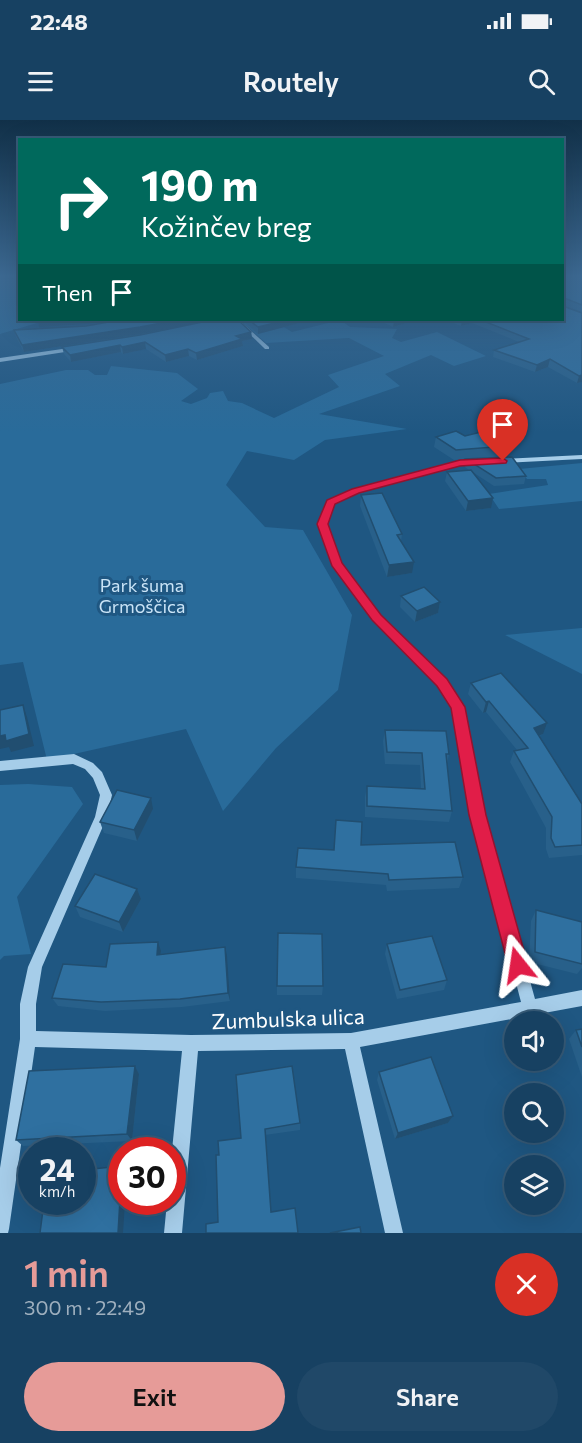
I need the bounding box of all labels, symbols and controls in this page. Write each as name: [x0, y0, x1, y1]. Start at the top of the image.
text: 22:48: [30, 8, 88, 35]
icon: menu: [24, 65, 57, 98]
text: Routely: [243, 65, 339, 98]
icon: search: [525, 65, 558, 98]
text: 190 m: [141, 158, 259, 210]
icon: right: [42, 162, 120, 240]
text: Kožinčev breg: [141, 210, 312, 243]
icon: arrive: [105, 276, 138, 309]
text: Then: [42, 279, 93, 306]
pin: [477, 399, 528, 461]
icon: arrive: [486, 408, 519, 441]
park label: Park šuma Grmoščica: [99, 574, 185, 617]
position arrow: [486, 933, 550, 997]
street label: Zumbulska ulica: [211, 1003, 365, 1033]
map controls: [504, 1011, 564, 1215]
button: sound: [504, 1011, 564, 1071]
button: search: [504, 1083, 564, 1143]
speed limit sign: 30: [108, 1137, 186, 1215]
text: 24: [39, 1150, 75, 1187]
button: layers: [504, 1155, 564, 1215]
text: km/h: [39, 1182, 75, 1200]
text: 1 min: [24, 1250, 109, 1294]
button: close: [495, 1253, 558, 1316]
text: 300 m · 22:49: [24, 1295, 146, 1319]
button: Exit: [24, 1362, 285, 1431]
button: Share: [297, 1362, 558, 1431]

